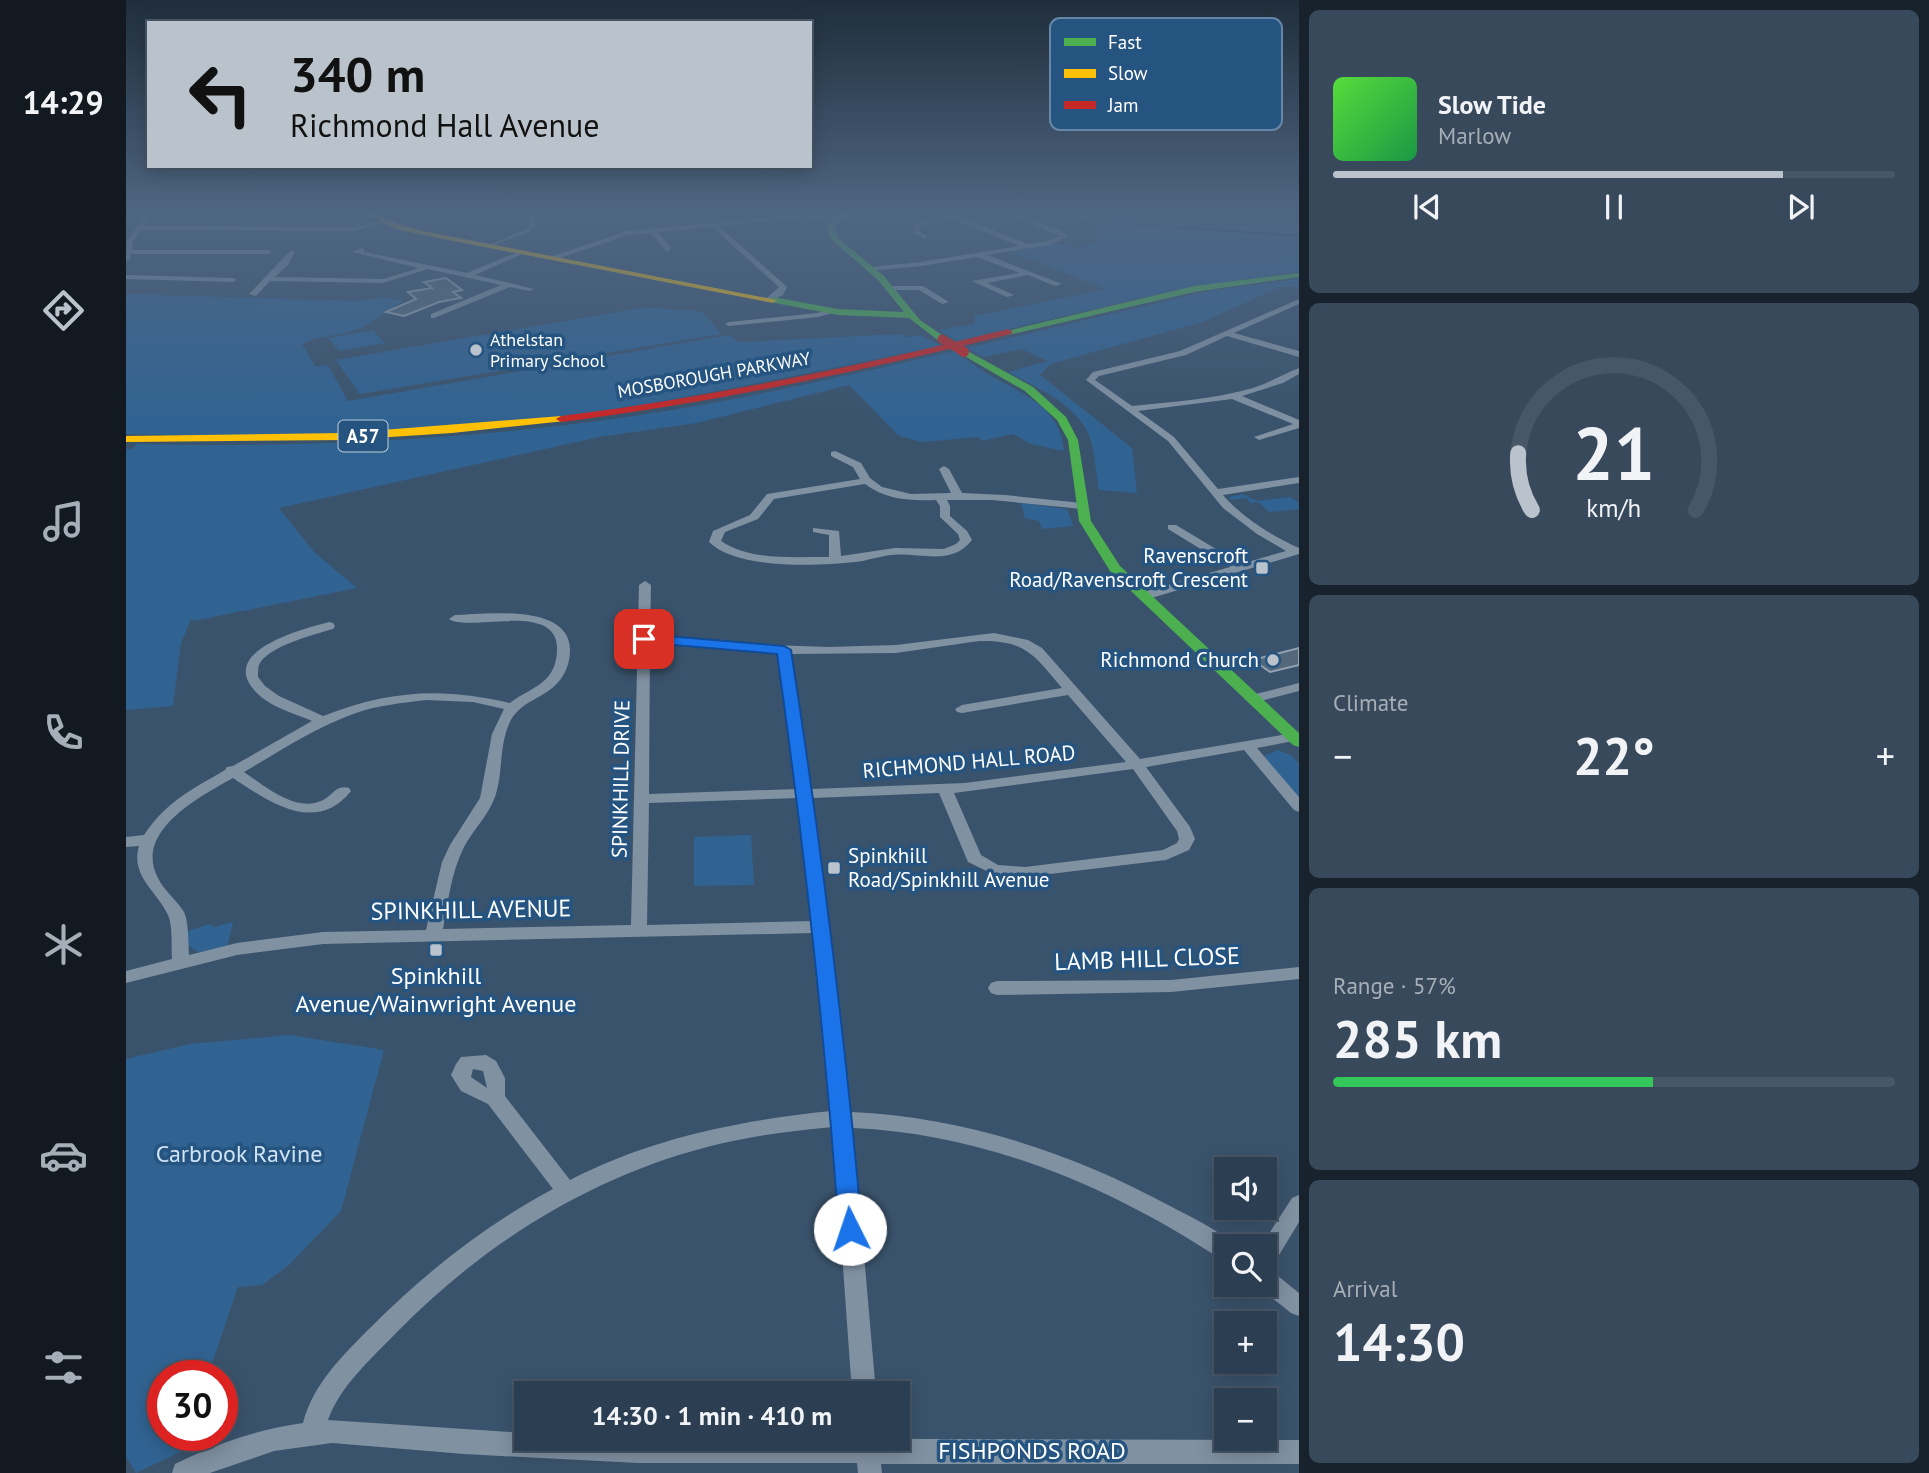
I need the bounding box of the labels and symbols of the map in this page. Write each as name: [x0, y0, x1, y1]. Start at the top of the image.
legend: [1050, 18, 1282, 130]
text: Fast: [1108, 30, 1142, 54]
text: Slow: [1108, 61, 1148, 85]
text: Jam: [1107, 93, 1138, 117]
place label: Athelstan Primary School: [490, 328, 605, 372]
marker: Athelstan Primary School: [468, 342, 484, 358]
street label: MOSBOROUGH PARKWAY: [616, 346, 812, 403]
road number: A57: [338, 420, 388, 452]
place label: Ravenscroft Road/Ravenscroft Crescent: [1009, 542, 1248, 593]
marker: Ravenscroft Road/Ravenscroft Crescent: [1254, 560, 1270, 576]
pin: [614, 609, 674, 669]
place label: Richmond Church: [1100, 646, 1259, 673]
marker: Richmond Church: [1265, 652, 1281, 668]
street label: SPINKHILL DRIVE: [606, 700, 635, 858]
street label: RICHMOND HALL ROAD: [861, 739, 1076, 784]
place label: Spinkhill Road/Spinkhill Avenue: [848, 842, 1049, 893]
marker: Spinkhill Road/Spinkhill Avenue: [826, 860, 842, 876]
street label: SPINKHILL AVENUE: [370, 892, 572, 927]
street label: LAMB HILL CLOSE: [1054, 940, 1240, 977]
marker: Spinkhill Avenue/Wainwright Avenue: [428, 942, 444, 958]
place label: Spinkhill Avenue/Wainwright Avenue: [296, 960, 576, 1019]
park label: Carbrook Ravine: [156, 1138, 322, 1169]
position arrow: [813, 1192, 887, 1266]
speed limit sign: 30: [147, 1360, 238, 1451]
street label: FISHPONDS ROAD: [938, 1435, 1126, 1466]

